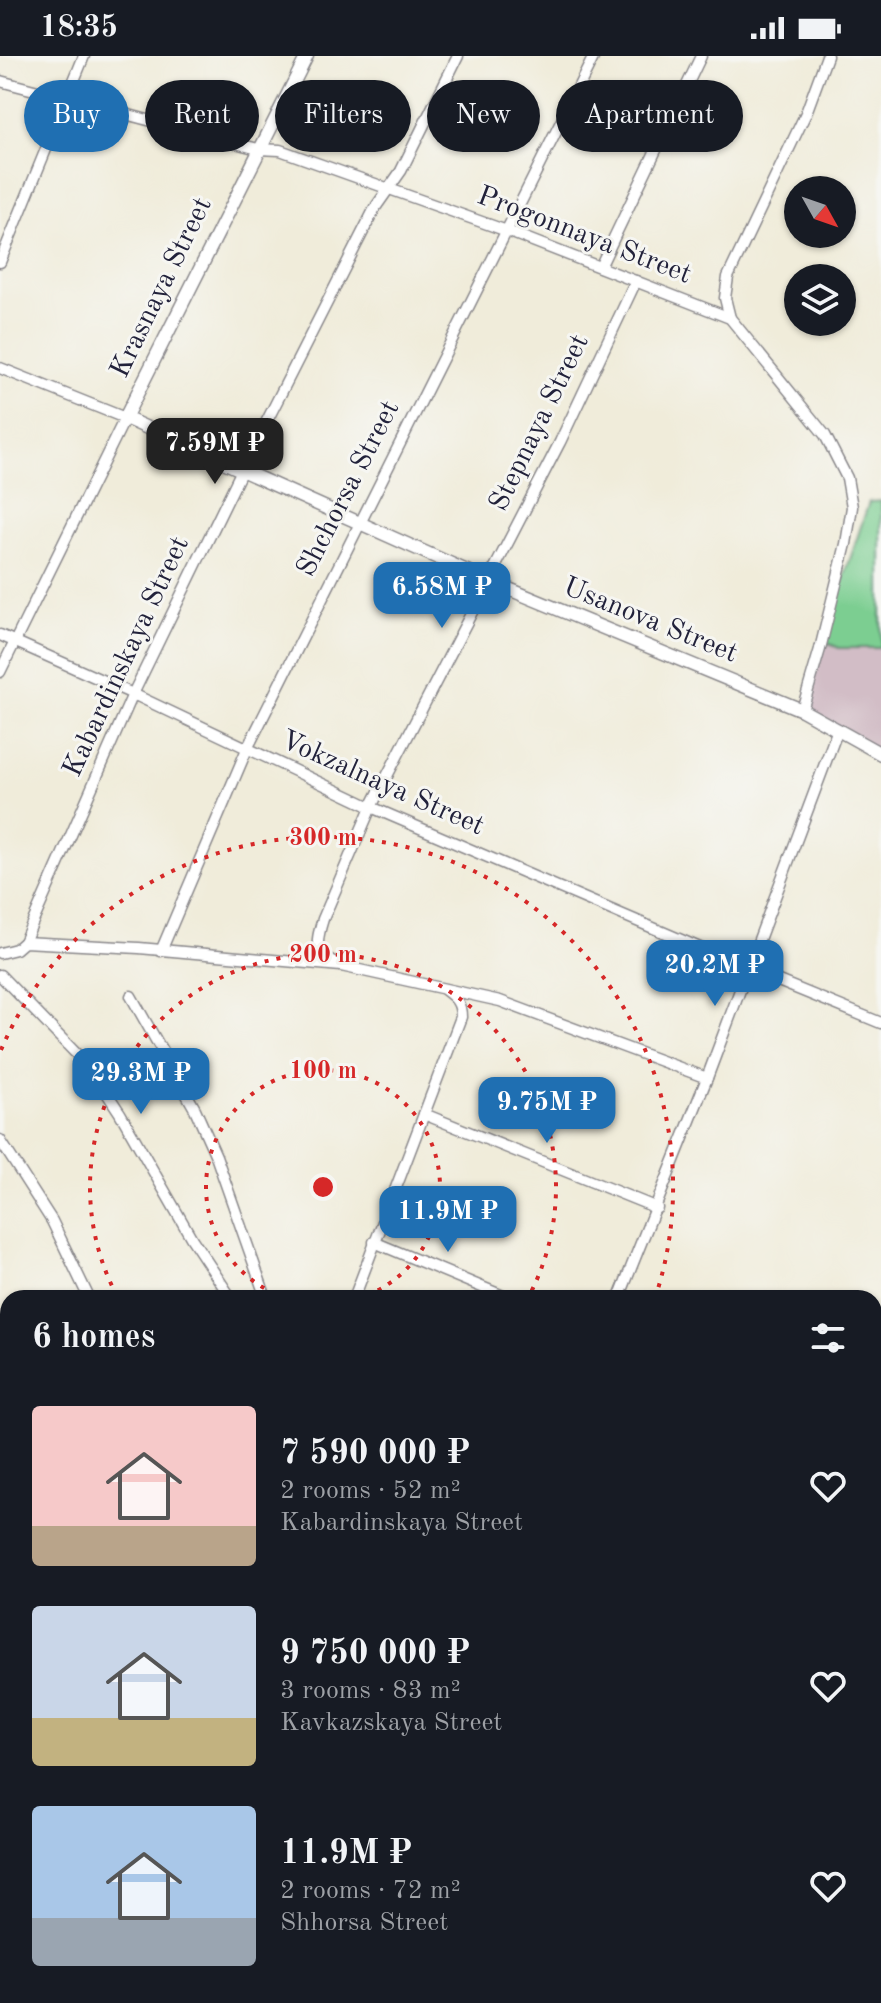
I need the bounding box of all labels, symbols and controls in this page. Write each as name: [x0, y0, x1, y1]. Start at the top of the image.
text: 18:35: [40, 13, 118, 43]
chip: Buy: [24, 80, 129, 152]
chip: Rent: [145, 80, 259, 152]
chip: Filters: [275, 80, 411, 152]
chip: New: [427, 80, 540, 152]
chip: Apartment: [556, 80, 743, 152]
north arrow: [784, 176, 856, 248]
map controls: [784, 176, 856, 336]
street label: Progonnaya Street: [473, 182, 695, 290]
street label: Krasnaya Street: [106, 193, 218, 383]
button: layers: [784, 264, 856, 336]
street label: Stepnaya Street: [485, 330, 595, 516]
street label: Shchorsa Street: [293, 396, 405, 582]
pin: 7.59M ₽: [141, 418, 289, 486]
text: 7.59M ₽: [164, 431, 266, 457]
street label: Kabardinskaya Street: [59, 532, 195, 782]
pin: 6.58M ₽: [368, 562, 516, 630]
street label: Usanova Street: [559, 573, 741, 669]
text: 6.58M ₽: [391, 575, 493, 601]
street label: Vokzalnaya Street: [276, 727, 488, 841]
text: 300 m: [289, 827, 357, 851]
pin: 20.2M ₽: [641, 940, 789, 1008]
text: 200 m: [289, 944, 357, 968]
text: 20.2M ₽: [664, 953, 766, 979]
pin: 29.3M ₽: [67, 1048, 215, 1116]
text: 100 m: [289, 1060, 357, 1084]
text: 29.3M ₽: [90, 1061, 192, 1087]
pin: 9.75M ₽: [473, 1077, 621, 1145]
text: 9.75M ₽: [496, 1090, 598, 1116]
centre of rings: [309, 1173, 337, 1201]
pin: 11.9M ₽: [374, 1186, 522, 1254]
text: 11.9M ₽: [397, 1199, 499, 1225]
icon: filters: [806, 1316, 850, 1360]
text: 6 homes: [32, 1321, 155, 1355]
text: 7 590 000 ₽: [280, 1437, 470, 1471]
icon: home: [96, 1438, 192, 1534]
icon: heart: [806, 1464, 850, 1508]
text: 2 rooms · 52 m²: [280, 1478, 461, 1504]
text: Kabardinskaya Street: [280, 1510, 523, 1536]
text: 9 750 000 ₽: [280, 1637, 470, 1671]
icon: home: [96, 1638, 192, 1734]
icon: heart: [806, 1664, 850, 1708]
text: 3 rooms · 83 m²: [280, 1678, 461, 1704]
text: Kavkazskaya Street: [280, 1710, 502, 1736]
text: 11.9M ₽: [280, 1837, 412, 1871]
icon: home: [96, 1838, 192, 1934]
icon: heart: [806, 1864, 850, 1908]
text: 2 rooms · 72 m²: [280, 1878, 461, 1904]
text: Shhorsa Street: [280, 1910, 448, 1936]

